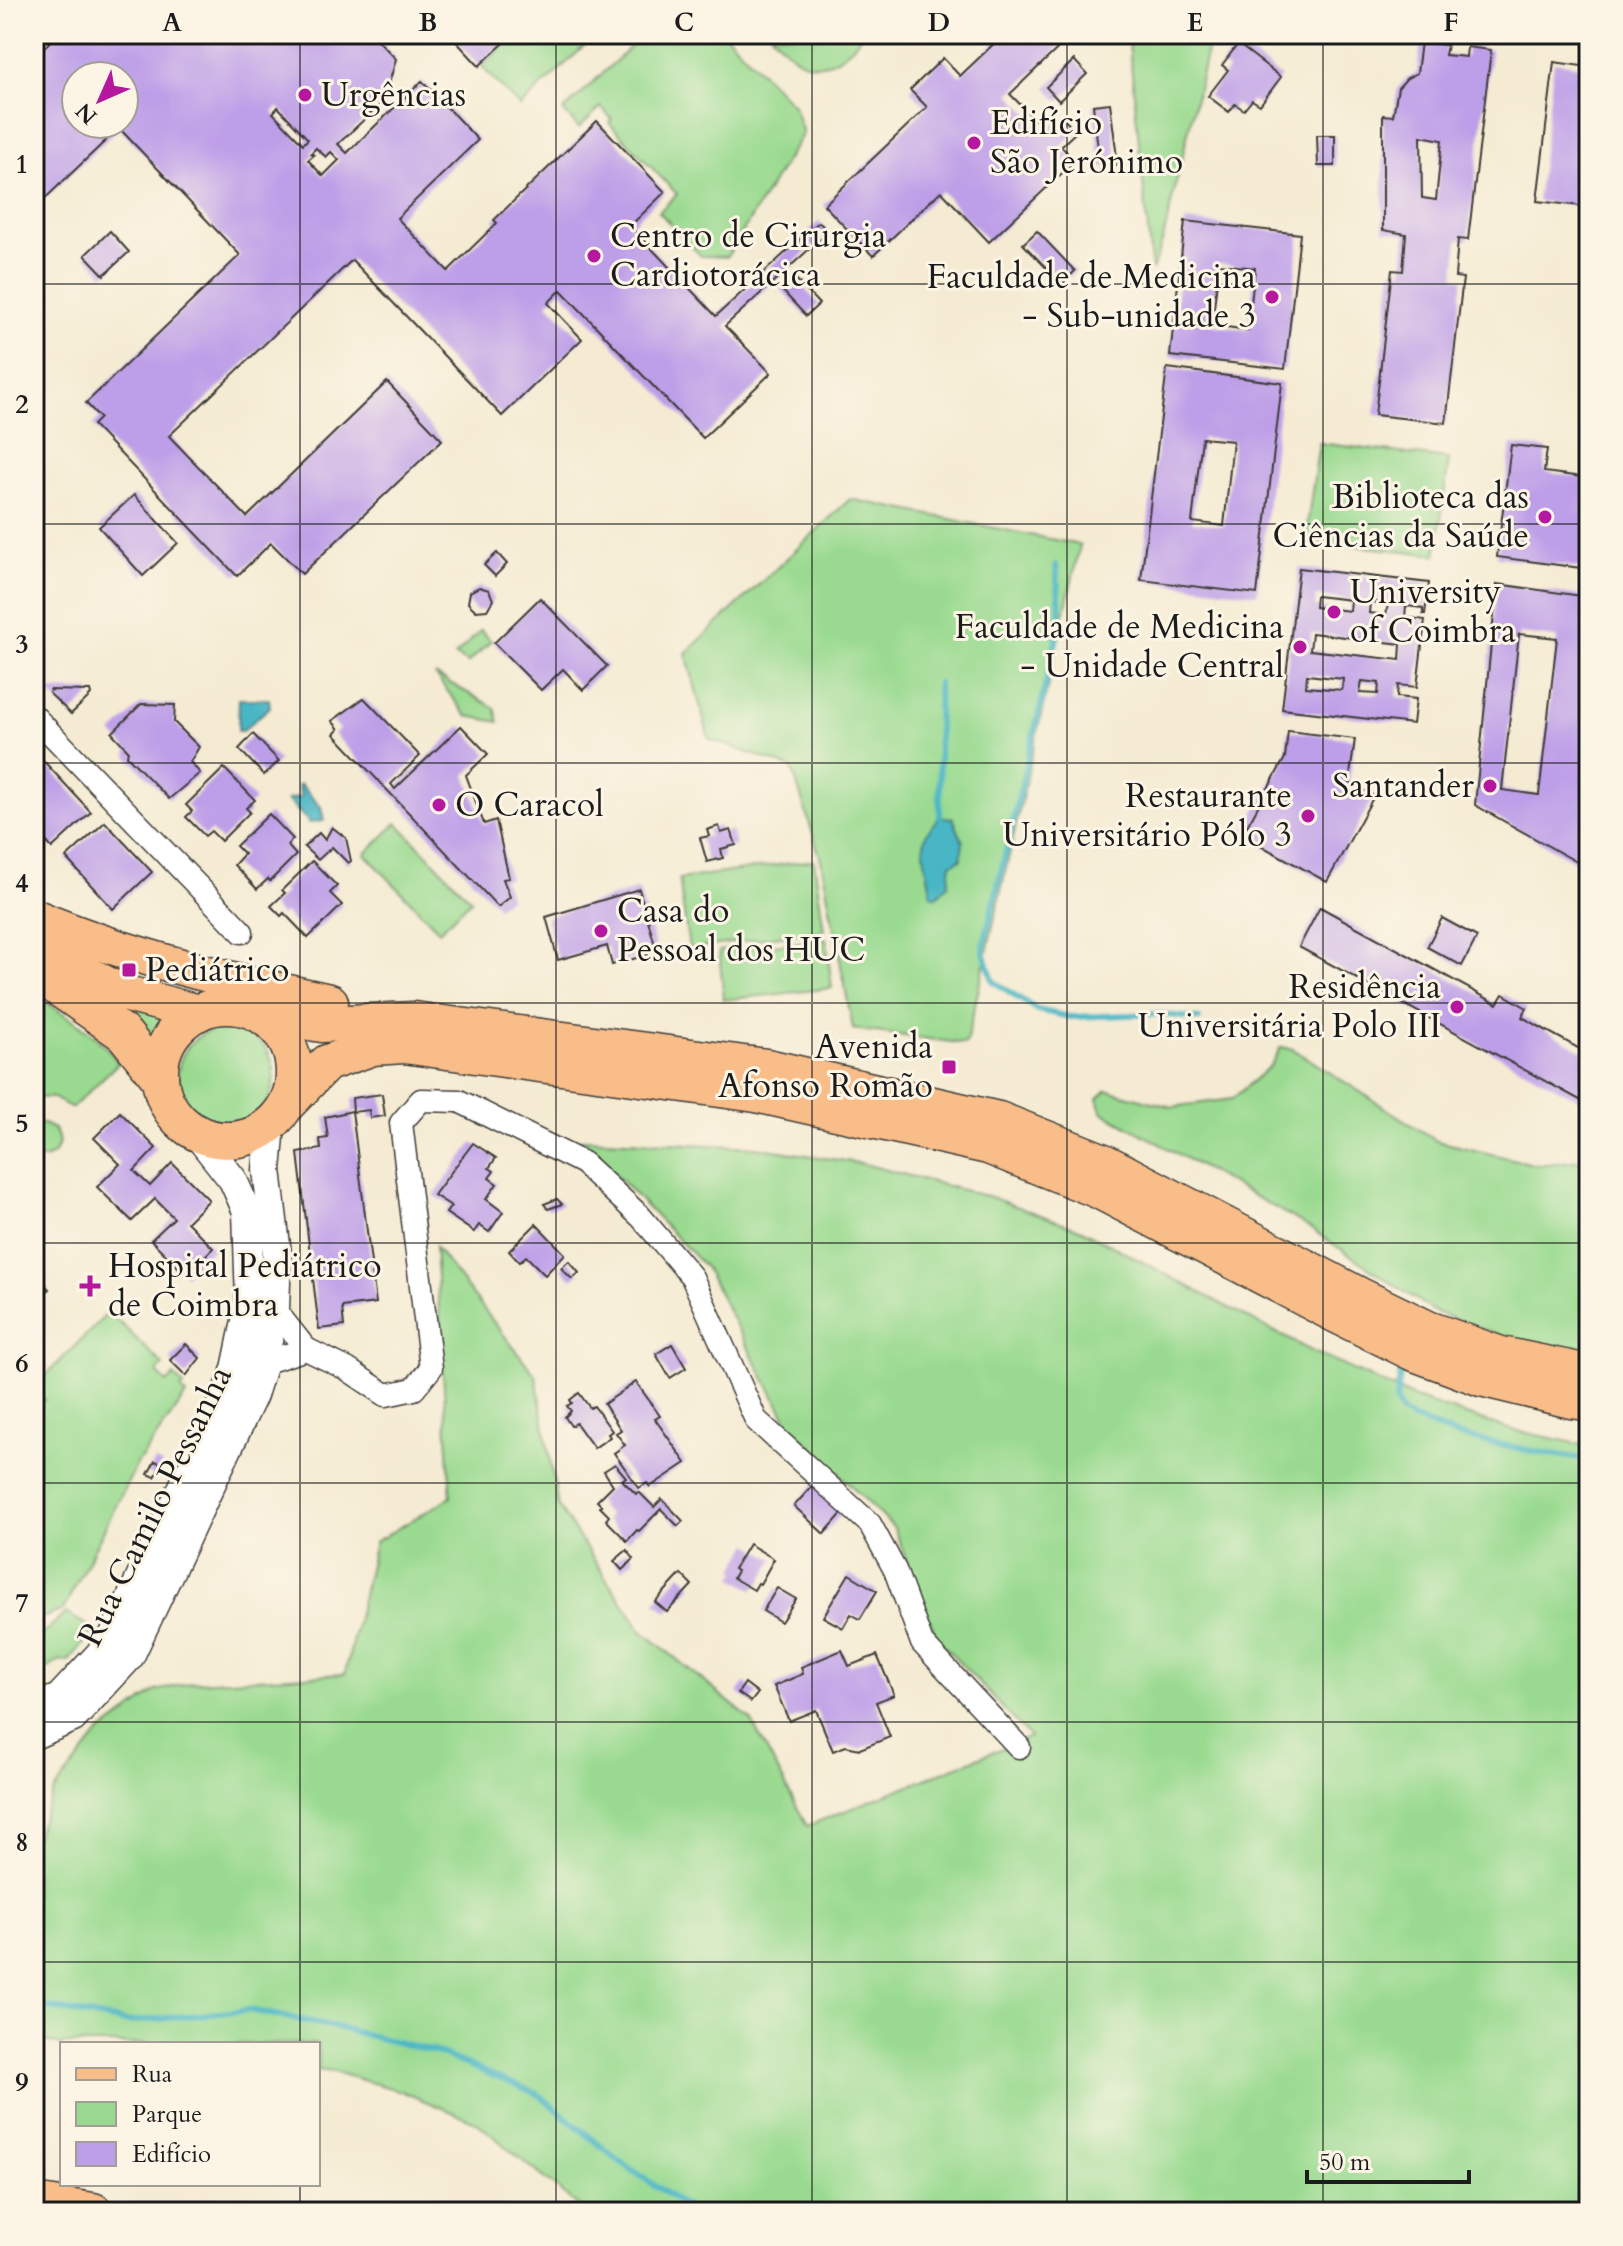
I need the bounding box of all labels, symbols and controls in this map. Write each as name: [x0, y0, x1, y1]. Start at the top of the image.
text: A: [162, 5, 182, 40]
text: B: [419, 5, 437, 40]
text: C: [674, 5, 694, 40]
text: D: [928, 5, 950, 40]
text: E: [1187, 5, 1203, 40]
text: F: [1443, 5, 1459, 40]
north arrow: [60, 60, 140, 140]
place label: Urgências: [321, 72, 466, 118]
marker: Urgências: [296, 86, 314, 104]
text: N: [69, 96, 104, 131]
place label: Edifício São Jerónimo: [990, 100, 1183, 185]
marker: Edifício São Jerónimo: [965, 134, 983, 152]
text: 1: [15, 147, 29, 182]
place label: Centro de Cirurgia Cardiotorácica: [610, 213, 887, 298]
marker: Centro de Cirurgia Cardiotorácica: [585, 247, 603, 265]
place label: Faculdade de Medicina - Sub-unidade 3: [927, 254, 1256, 339]
marker: Faculdade de Medicina - Sub-unidade 3: [1263, 288, 1281, 306]
text: 2: [15, 387, 29, 422]
place label: Biblioteca das Ciências da Saúde: [1273, 474, 1529, 559]
marker: Biblioteca das Ciências da Saúde: [1536, 508, 1554, 526]
place label: University of Coimbra: [1350, 569, 1516, 654]
marker: University of Coimbra: [1325, 603, 1343, 621]
place label: Faculdade de Medicina - Unidade Central: [955, 604, 1284, 689]
text: 3: [15, 627, 29, 662]
marker: Faculdade de Medicina - Unidade Central: [1291, 638, 1309, 656]
place label: Santander: [1332, 763, 1475, 809]
place label: Restaurante Universitário Pólo 3: [1002, 773, 1292, 858]
marker: Santander: [1481, 777, 1499, 795]
place label: O Caracol: [455, 782, 604, 828]
marker: O Caracol: [430, 796, 448, 814]
marker: Restaurante Universitário Pólo 3: [1299, 807, 1317, 825]
text: 4: [15, 866, 29, 901]
place label: Casa do Pessoal dos HUC: [617, 888, 865, 973]
marker: Casa do Pessoal dos HUC: [592, 922, 610, 940]
place label: Pediátrico: [145, 947, 289, 993]
marker: Pediátrico: [120, 961, 138, 979]
place label: Residência Universitária Polo III: [1138, 964, 1441, 1049]
marker: Residência Universitária Polo III: [1448, 998, 1466, 1016]
place label: Avenida Afonso Romão: [718, 1024, 933, 1109]
marker: Avenida Afonso Romão: [940, 1058, 958, 1076]
text: 5: [15, 1106, 29, 1141]
place label: Hospital Pediátrico de Coimbra: [108, 1243, 382, 1328]
marker: Hospital Pediátrico de Coimbra: [79, 1275, 101, 1297]
text: 6: [15, 1346, 29, 1381]
street label: Rua Camilo Pessanha: [67, 1358, 243, 1654]
text: 7: [15, 1586, 29, 1621]
text: 8: [15, 1825, 29, 1860]
legend: [60, 2042, 320, 2186]
text: Rua: [132, 2058, 173, 2091]
text: 9: [15, 2065, 29, 2100]
text: Parque: [132, 2098, 202, 2131]
scale bar: [1307, 2134, 1469, 2184]
text: Edifício: [132, 2138, 211, 2171]
text: 50 m: [1319, 2146, 1371, 2179]

